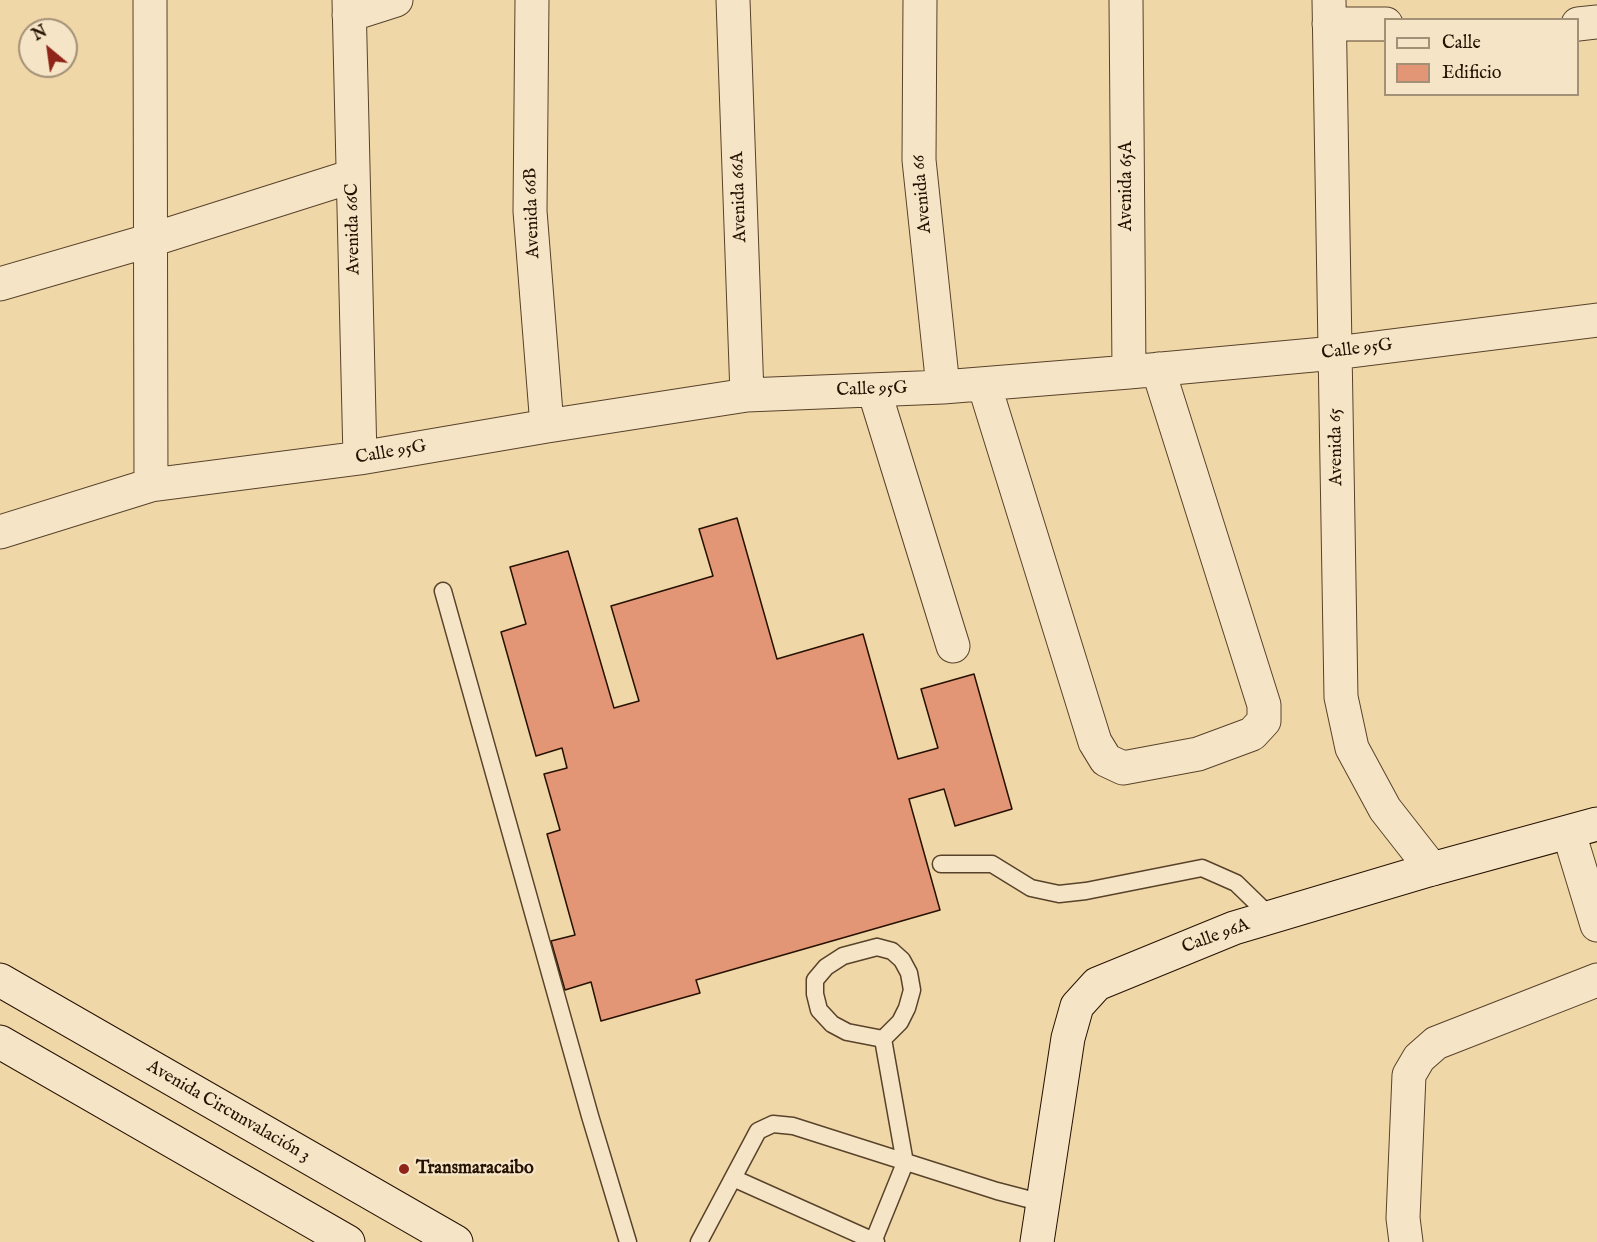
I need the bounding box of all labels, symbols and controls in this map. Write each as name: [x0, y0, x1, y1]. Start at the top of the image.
north arrow: [18, 18, 78, 78]
legend: [1384, 18, 1579, 96]
text: N: [29, 22, 51, 46]
text: Calle: [1442, 32, 1481, 55]
text: Edificio: [1442, 62, 1502, 85]
street label: Avenida 65A: [1116, 141, 1138, 231]
street label: Avenida 66A: [728, 151, 752, 243]
street label: Avenida 66: [909, 154, 937, 234]
street label: Avenida 66B: [521, 167, 545, 259]
street label: Avenida 66C: [342, 183, 366, 275]
street label: Calle 95G: [1320, 335, 1394, 365]
street label: Calle 95G: [836, 378, 908, 402]
street label: Avenida 65: [1326, 408, 1348, 486]
street label: Calle 95G: [354, 436, 428, 470]
street label: Calle 96A: [1179, 915, 1253, 959]
street label: Avenida Circunvalación 3: [142, 1056, 314, 1168]
place label: Transmaracaibo: [416, 1158, 534, 1180]
marker: Transmaracaibo: [397, 1162, 411, 1176]

